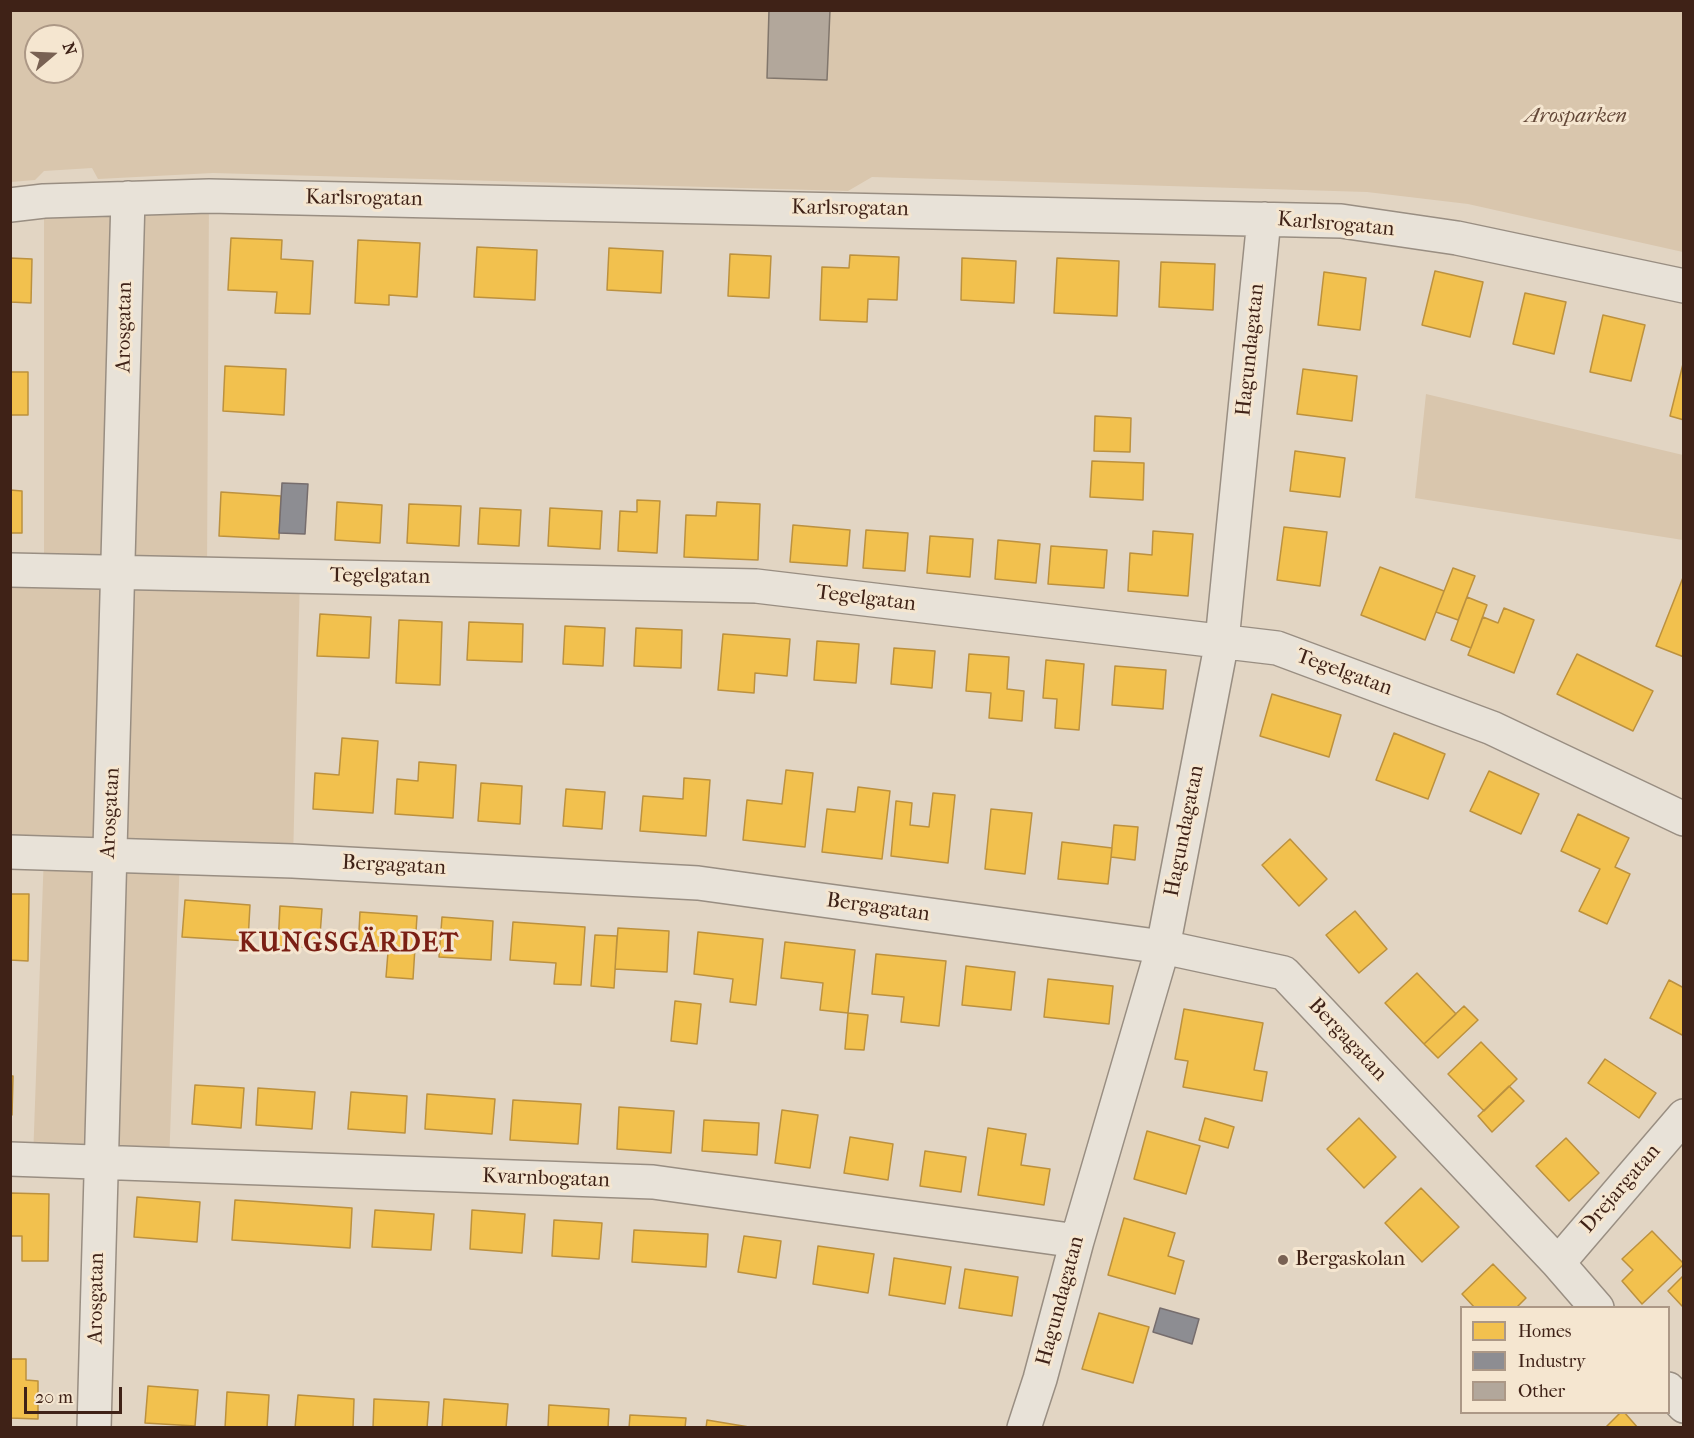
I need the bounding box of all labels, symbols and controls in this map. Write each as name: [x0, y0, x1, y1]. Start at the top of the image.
north arrow: [24, 24, 84, 84]
text: N: [59, 40, 81, 57]
park label: Arosparken: [1525, 104, 1627, 130]
street label: Karlsrogatan: [305, 185, 423, 213]
street label: Karlsrogatan: [791, 195, 909, 223]
street label: Karlsrogatan: [1276, 207, 1396, 243]
street label: Arosgatan: [112, 281, 138, 373]
street label: Hagundagatan: [1231, 282, 1271, 418]
street label: Tegelgatan: [330, 564, 430, 590]
street label: Tegelgatan: [815, 580, 917, 618]
street label: Tegelgatan: [1293, 644, 1395, 702]
street label: Hagundagatan: [1160, 763, 1210, 899]
street label: Arosgatan: [96, 767, 126, 859]
street label: Bergagatan: [341, 851, 447, 881]
street label: Bergagatan: [825, 888, 931, 928]
district label: KUNGSGÄRDET: [239, 928, 459, 960]
street label: Bergagatan: [1302, 993, 1392, 1087]
street label: Drejargatan: [1576, 1139, 1666, 1239]
street label: Kvarnbogatan: [482, 1164, 610, 1194]
street label: Hagundagatan: [1032, 1233, 1090, 1369]
place label: Bergaskolan: [1295, 1247, 1405, 1273]
street label: Arosgatan: [84, 1252, 110, 1344]
marker: Bergaskolan: [1276, 1253, 1290, 1267]
legend: [1460, 1306, 1670, 1414]
text: Homes: [1518, 1321, 1572, 1342]
text: Industry: [1518, 1351, 1586, 1372]
scale bar: [27, 1375, 124, 1413]
text: Other: [1518, 1381, 1565, 1402]
text: 20 m: [35, 1387, 73, 1408]

